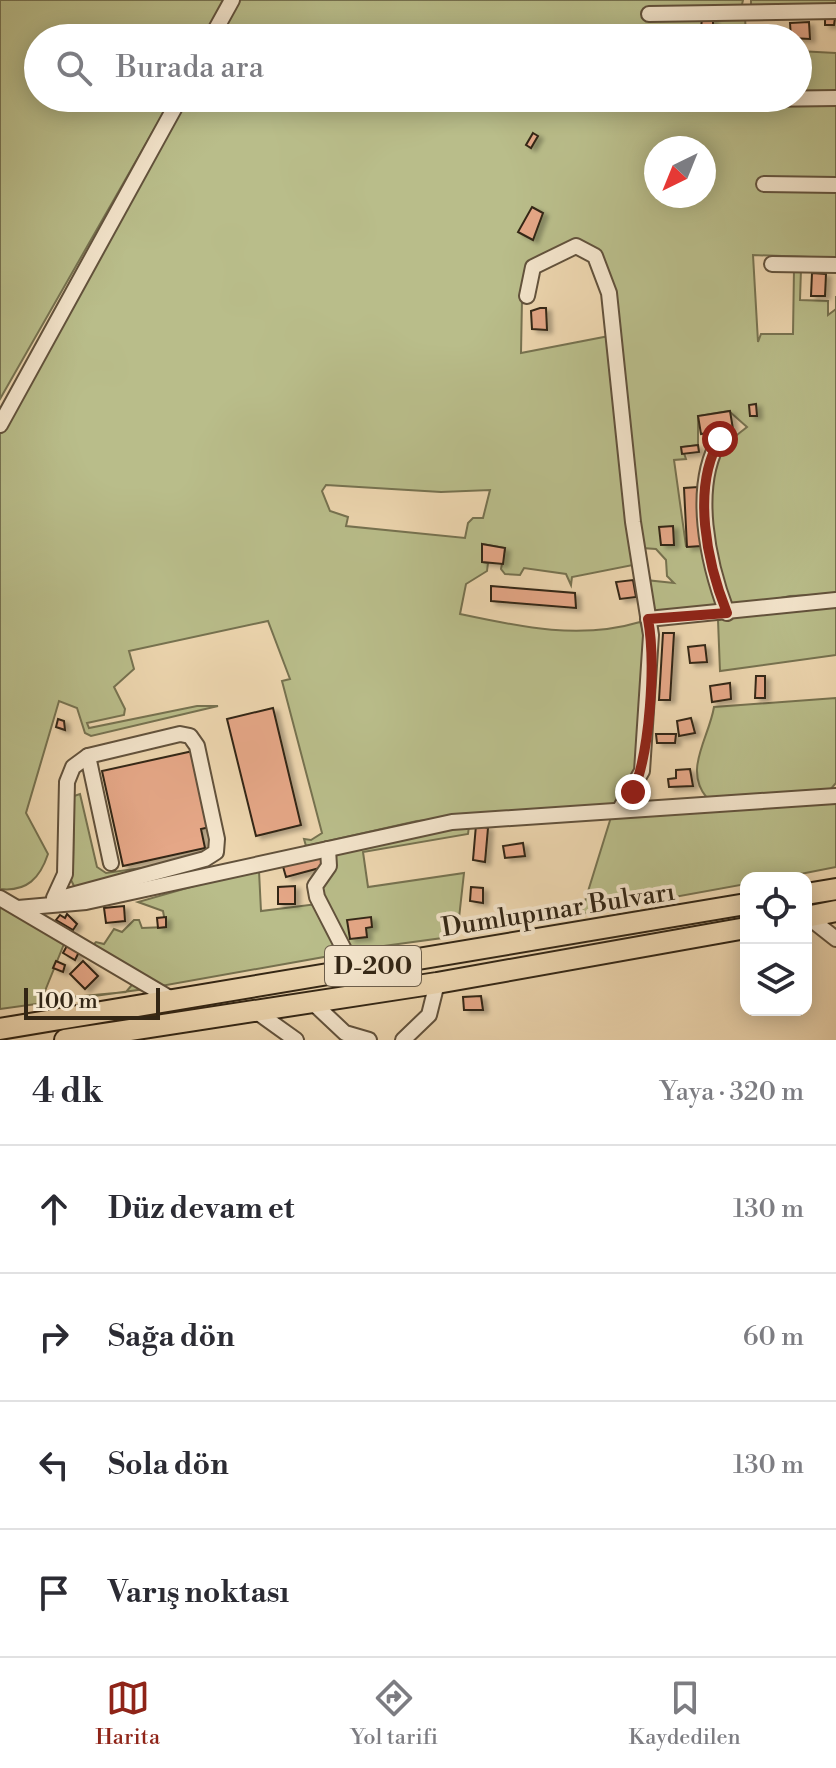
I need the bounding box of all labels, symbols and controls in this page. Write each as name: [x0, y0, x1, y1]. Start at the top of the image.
search box: [24, 24, 812, 112]
icon: search: [52, 46, 96, 90]
text: Burada ara: [116, 49, 264, 87]
north arrow: [644, 136, 716, 208]
route start: [702, 421, 738, 457]
route end: [615, 774, 651, 810]
map controls: [740, 872, 812, 1016]
button: locate: [740, 872, 812, 944]
street label: Dumlupınar Bulvarı: [439, 876, 677, 944]
button: layers: [740, 944, 812, 1016]
road number: D-200: [325, 946, 421, 986]
scale bar: [24, 984, 160, 1020]
text: 100 m: [36, 988, 98, 1015]
text: 4 dk: [32, 1071, 103, 1113]
text: Yaya · 320 m: [660, 1076, 804, 1108]
icon: ahead: [32, 1187, 76, 1231]
text: Düz devam et: [108, 1190, 294, 1228]
text: 130 m: [733, 1193, 804, 1225]
icon: right: [32, 1315, 76, 1359]
text: Sağa dön: [108, 1318, 235, 1356]
text: 60 m: [743, 1321, 804, 1353]
icon: left: [32, 1443, 76, 1487]
text: Sola dön: [108, 1446, 229, 1484]
text: 130 m: [733, 1449, 804, 1481]
icon: arrive: [32, 1571, 76, 1615]
text: Varış noktası: [108, 1574, 289, 1612]
tab: Harita: [95, 1676, 160, 1751]
tab: Yol tarifi: [351, 1676, 438, 1751]
tab: Kaydedilen: [628, 1676, 741, 1751]

